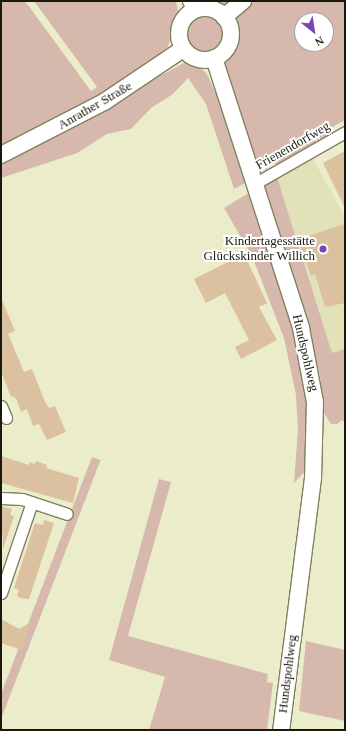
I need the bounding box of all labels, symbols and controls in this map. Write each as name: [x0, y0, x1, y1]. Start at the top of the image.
north arrow: [294, 12, 334, 52]
text: N: [313, 34, 326, 49]
street label: Anrather Straße: [55, 79, 135, 133]
street label: Frienendorfweg: [253, 118, 333, 174]
place label: Kindertagesstätte Glückskinder Willich: [203, 234, 315, 265]
marker: Kindertagesstätte Glückskinder Willich: [318, 244, 328, 254]
street label: Hundspohlweg: [289, 313, 321, 393]
street label: Hundspohlweg: [275, 634, 301, 714]

